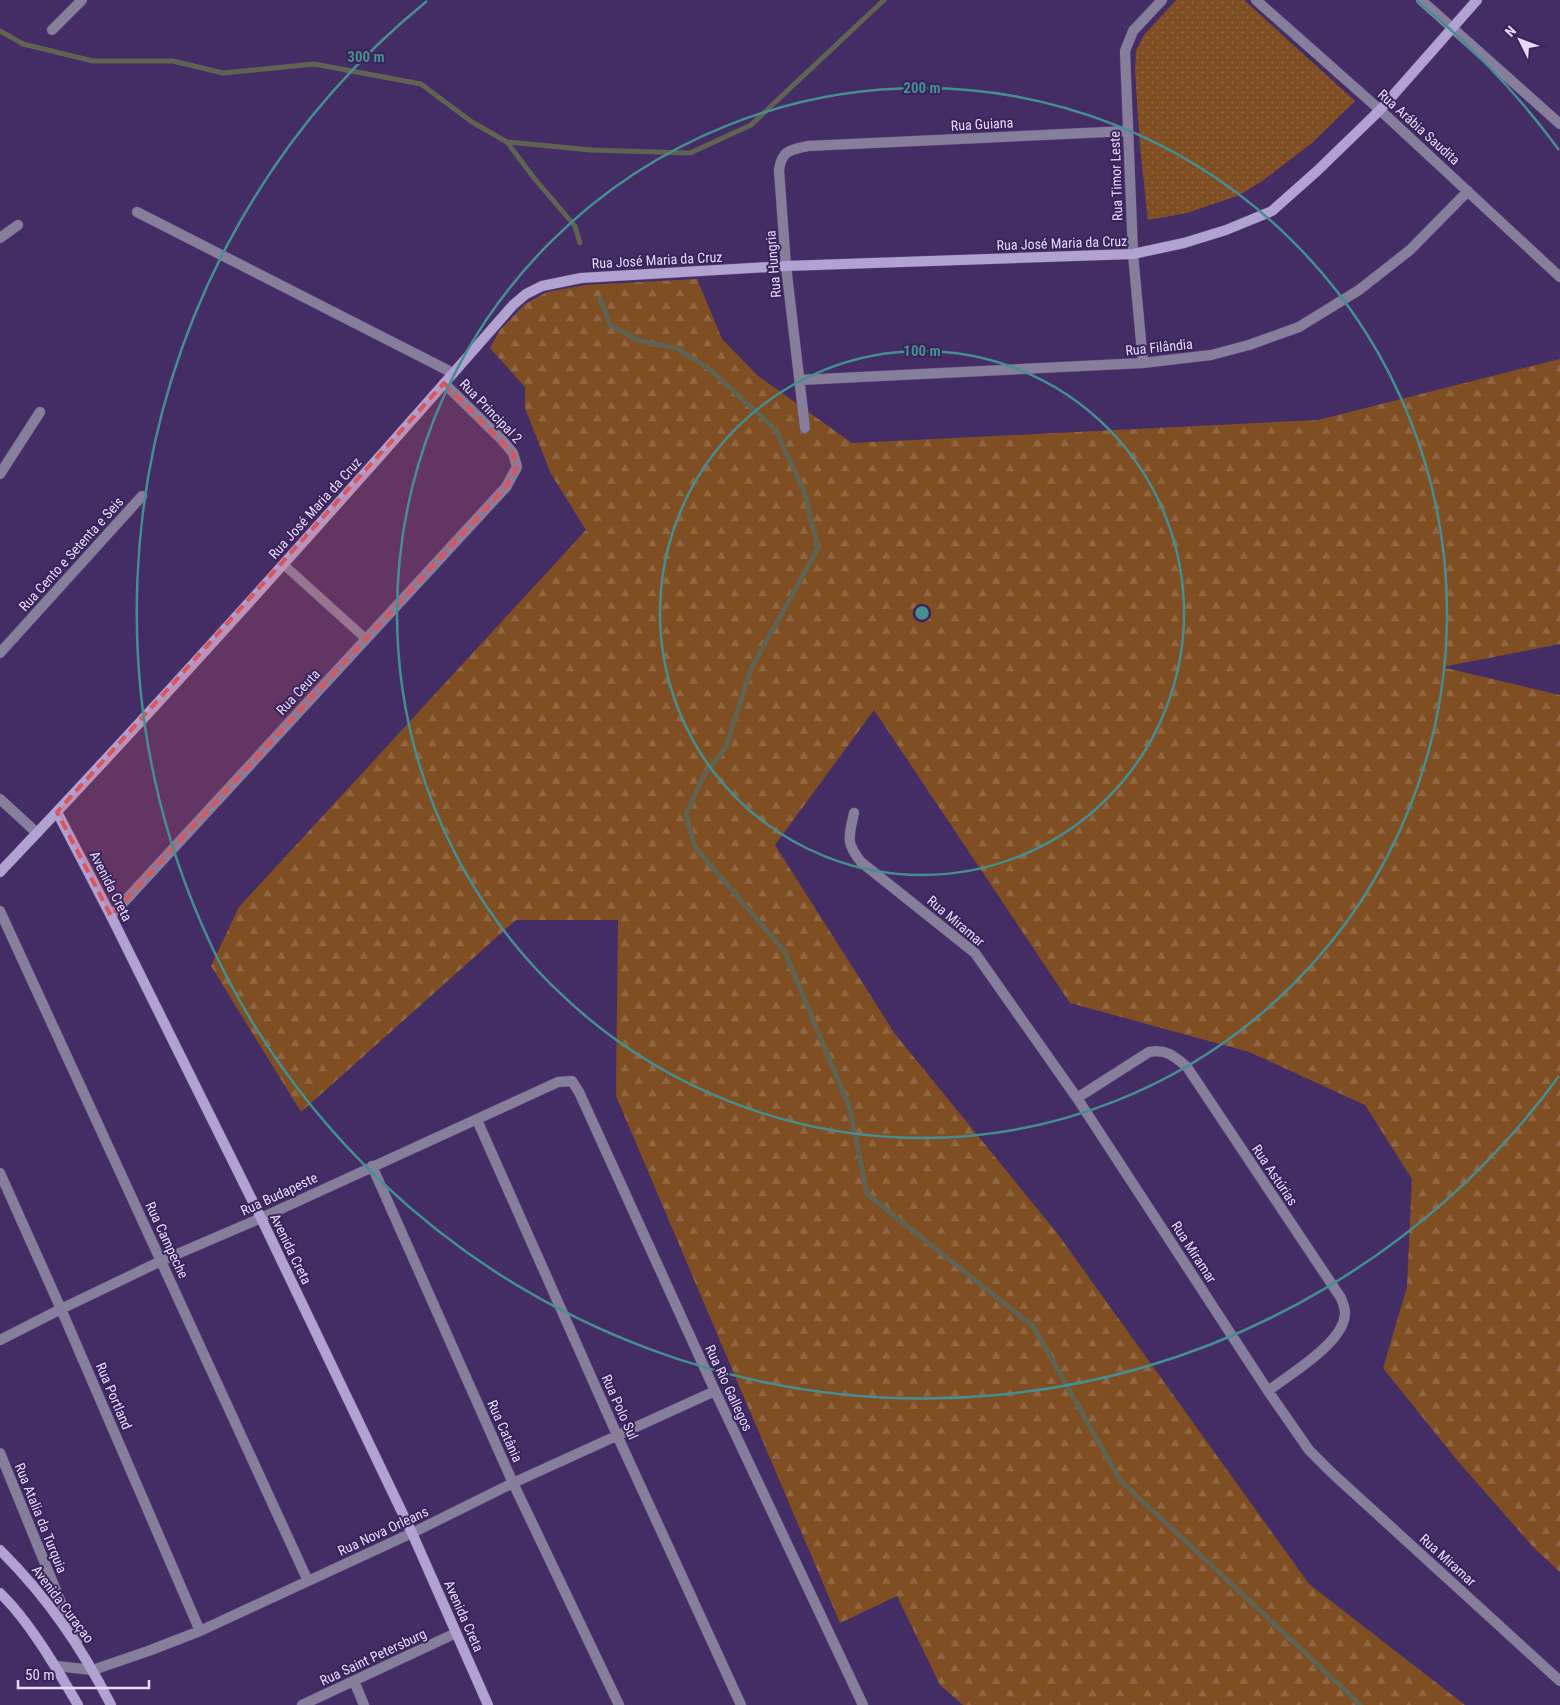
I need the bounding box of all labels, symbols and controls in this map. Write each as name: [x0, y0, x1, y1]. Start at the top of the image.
north arrow: [1495, 15, 1545, 65]
text: N: [1502, 23, 1519, 40]
text: 300 m: [347, 48, 385, 66]
text: 200 m: [903, 79, 941, 97]
street label: Rua Arábia Saudita: [1375, 86, 1463, 168]
street label: Rua Guiana: [950, 114, 1014, 134]
street label: Rua Timor Leste: [1106, 130, 1126, 221]
street label: Rua Hungria: [762, 230, 784, 298]
street label: Rua José Maria da Cruz: [996, 233, 1128, 253]
street label: Rua José Maria da Cruz: [591, 249, 723, 271]
street label: Rua Filândia: [1125, 336, 1193, 358]
text: 100 m: [903, 342, 941, 360]
street label: Rua Principal 2: [456, 376, 526, 446]
street label: Rua José Maria da Cruz: [265, 454, 365, 562]
street label: Rua Cento e Setenta e Seis: [16, 494, 126, 614]
centre of rings: [913, 604, 931, 622]
street label: Rua Ceuta: [273, 666, 323, 718]
street label: Avenida Creta: [86, 848, 136, 924]
street label: Rua Miramar: [924, 892, 988, 950]
street label: Rua Astúrias: [1249, 1141, 1301, 1209]
street label: Rua Budapeste: [238, 1169, 320, 1219]
street label: Rua Campeche: [142, 1199, 192, 1281]
street label: Avenida Creta: [267, 1211, 315, 1287]
street label: Rua Miramar: [1168, 1218, 1220, 1286]
street label: Rua Rio Gallegos: [702, 1342, 756, 1434]
street label: Rua Portland: [93, 1360, 135, 1432]
street label: Rua Polo Sul: [599, 1372, 641, 1442]
street label: Rua Catânia: [484, 1397, 526, 1465]
street label: Rua Atalia da Turquia: [12, 1461, 70, 1575]
street label: Rua Nova Orleans: [335, 1503, 431, 1559]
street label: Rua Miramar: [1417, 1531, 1479, 1589]
street label: Avenida Curaçao: [29, 1562, 97, 1646]
street label: Avenida Creta: [441, 1578, 487, 1654]
street label: Rua Saint Petersburg: [317, 1625, 429, 1689]
scale bar: [18, 1658, 149, 1690]
text: 50 m: [25, 1666, 55, 1684]

